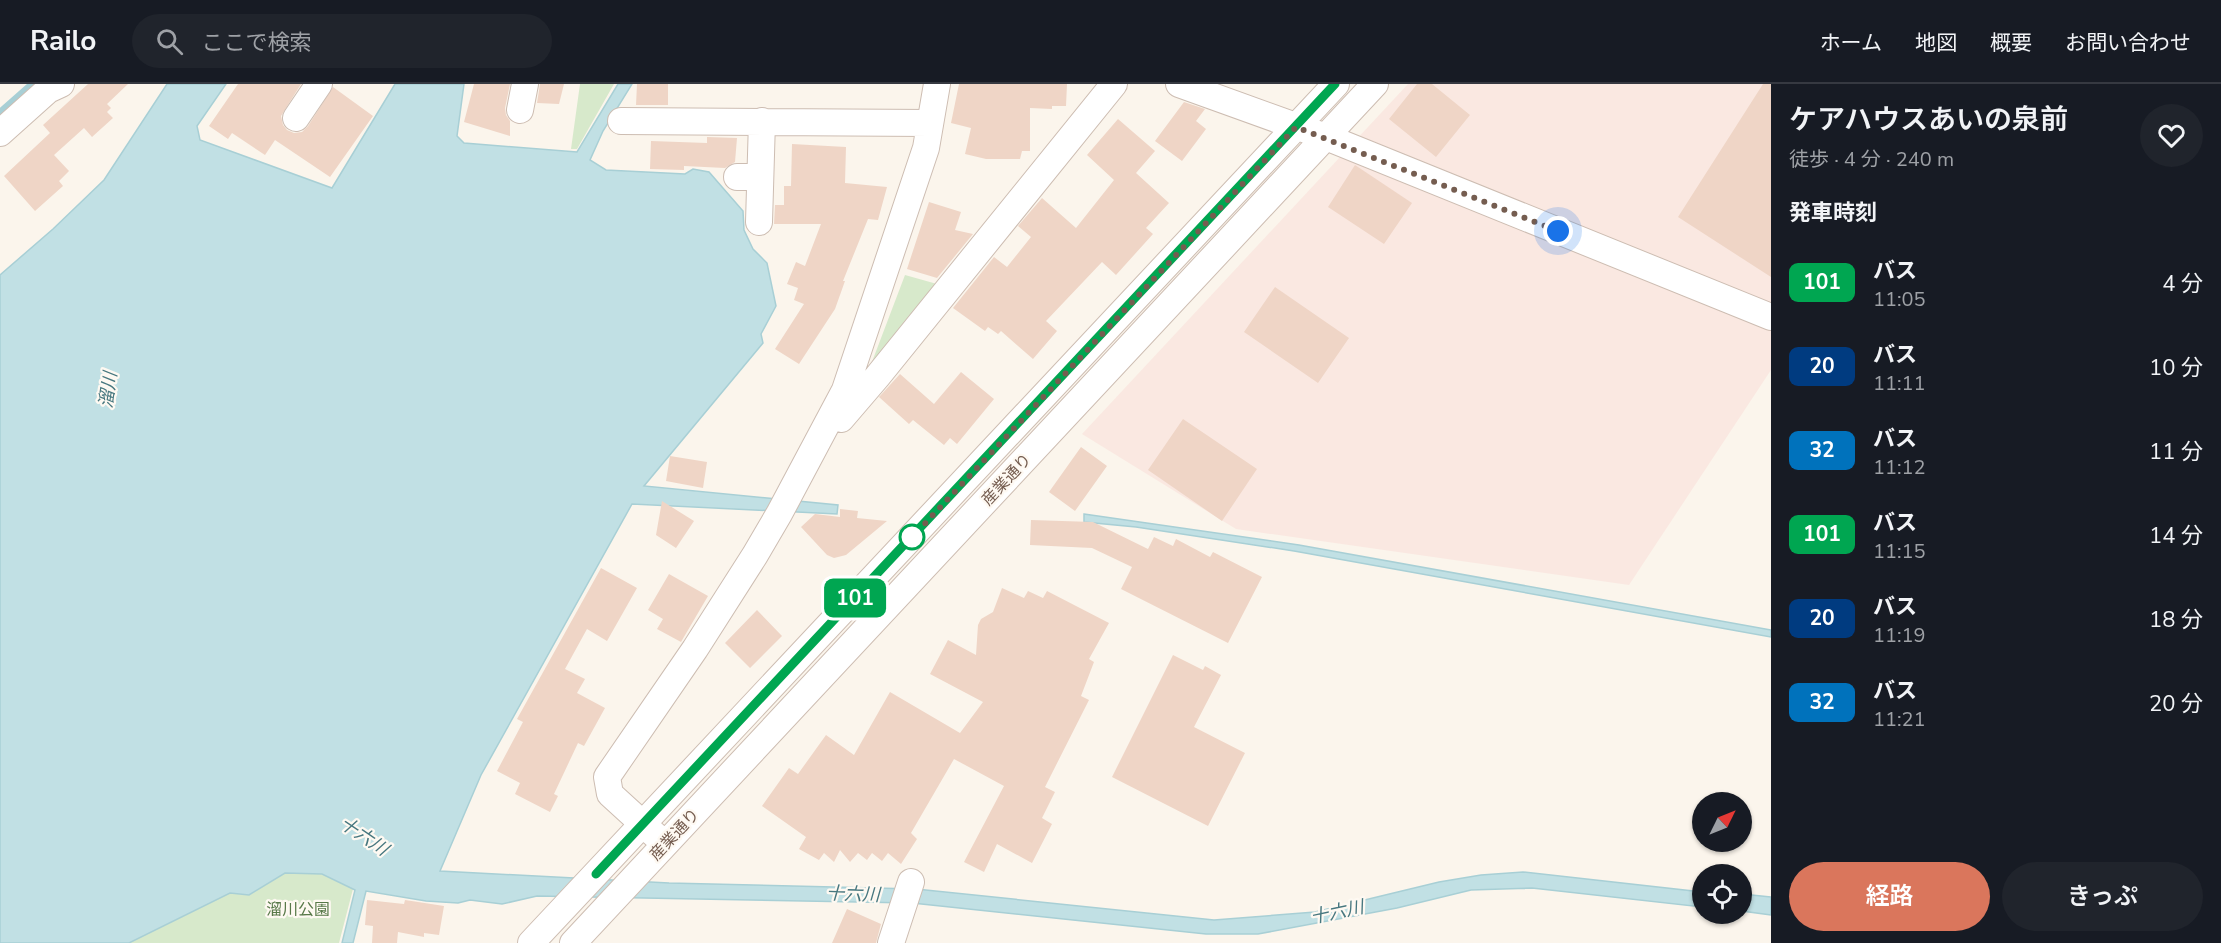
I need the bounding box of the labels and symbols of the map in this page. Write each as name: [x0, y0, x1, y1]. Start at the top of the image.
your location: [1543, 216, 1573, 246]
water label: 溜川: [94, 369, 123, 409]
street label: 産業通り: [977, 449, 1037, 511]
unlabelled marker: [899, 524, 925, 550]
line badge: 101: [820, 578, 890, 618]
north arrow: [1692, 792, 1752, 852]
street label: 産業通り: [645, 804, 705, 866]
water label: 十六川: [335, 811, 395, 862]
water label: 十六川: [826, 881, 882, 907]
water label: 十六川: [1308, 894, 1368, 929]
park label: 溜川公園: [266, 899, 330, 921]

